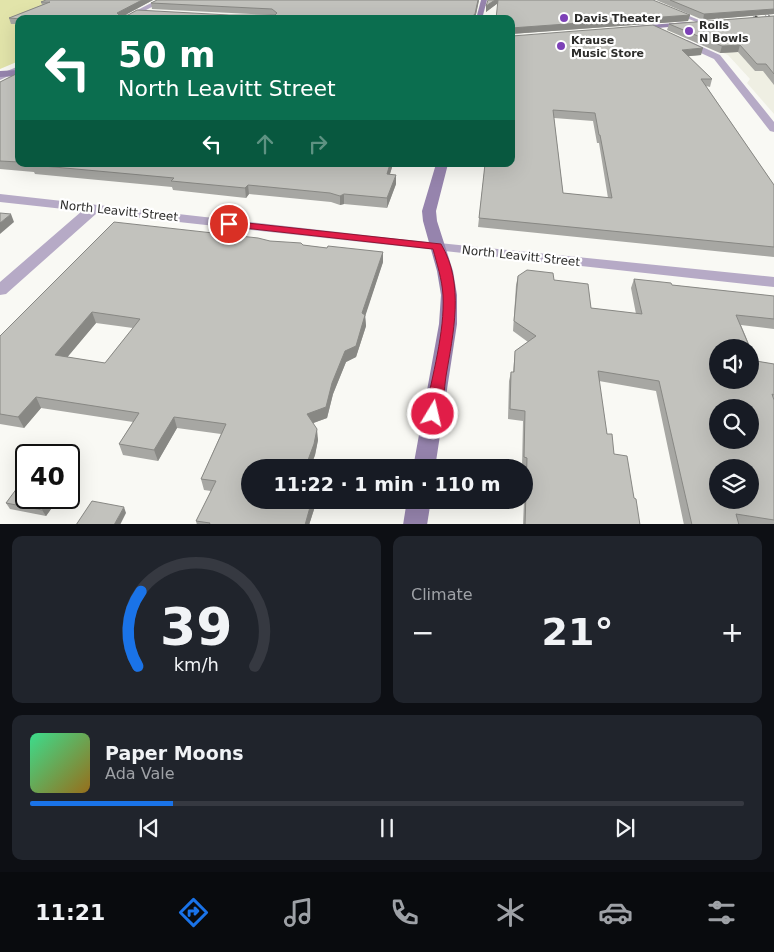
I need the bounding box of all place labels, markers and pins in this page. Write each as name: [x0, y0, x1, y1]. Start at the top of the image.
marker: Davis Theater: [558, 12, 570, 24]
place label: Davis Theater: [574, 12, 661, 25]
place label: Rolls N Bowls: [699, 19, 749, 45]
marker: Rolls N Bowls: [683, 25, 695, 37]
place label: Krause Music Store: [571, 34, 644, 60]
marker: Krause Music Store: [555, 40, 567, 52]
pin: [208, 203, 250, 245]

